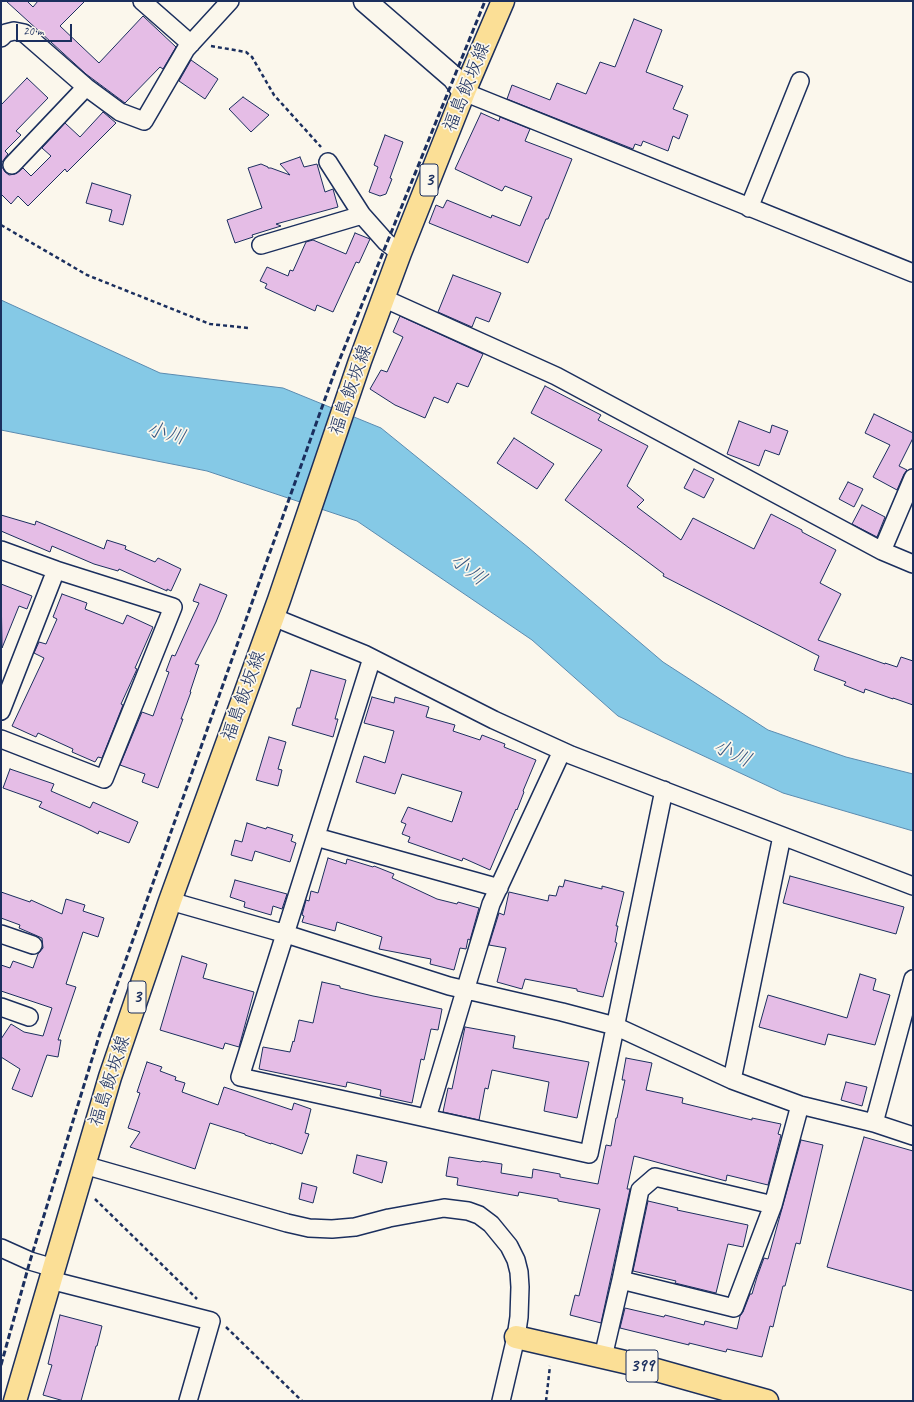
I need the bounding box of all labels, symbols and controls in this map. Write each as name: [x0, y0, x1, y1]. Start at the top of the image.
scale bar: [18, 16, 74, 42]
text: 20 m: [23, 23, 43, 39]
street label: 福島飯坂線: [439, 39, 495, 135]
road number: 3: [420, 164, 438, 196]
street label: 福島飯坂線: [325, 341, 377, 439]
water label: 小川: [144, 417, 188, 451]
water label: 小川: [445, 548, 491, 592]
street label: 福島飯坂線: [217, 647, 271, 745]
water label: 小川: [709, 735, 755, 773]
road number: 3: [128, 981, 146, 1013]
street label: 福島飯坂線: [84, 1032, 136, 1130]
road number: 399: [626, 1350, 658, 1382]

